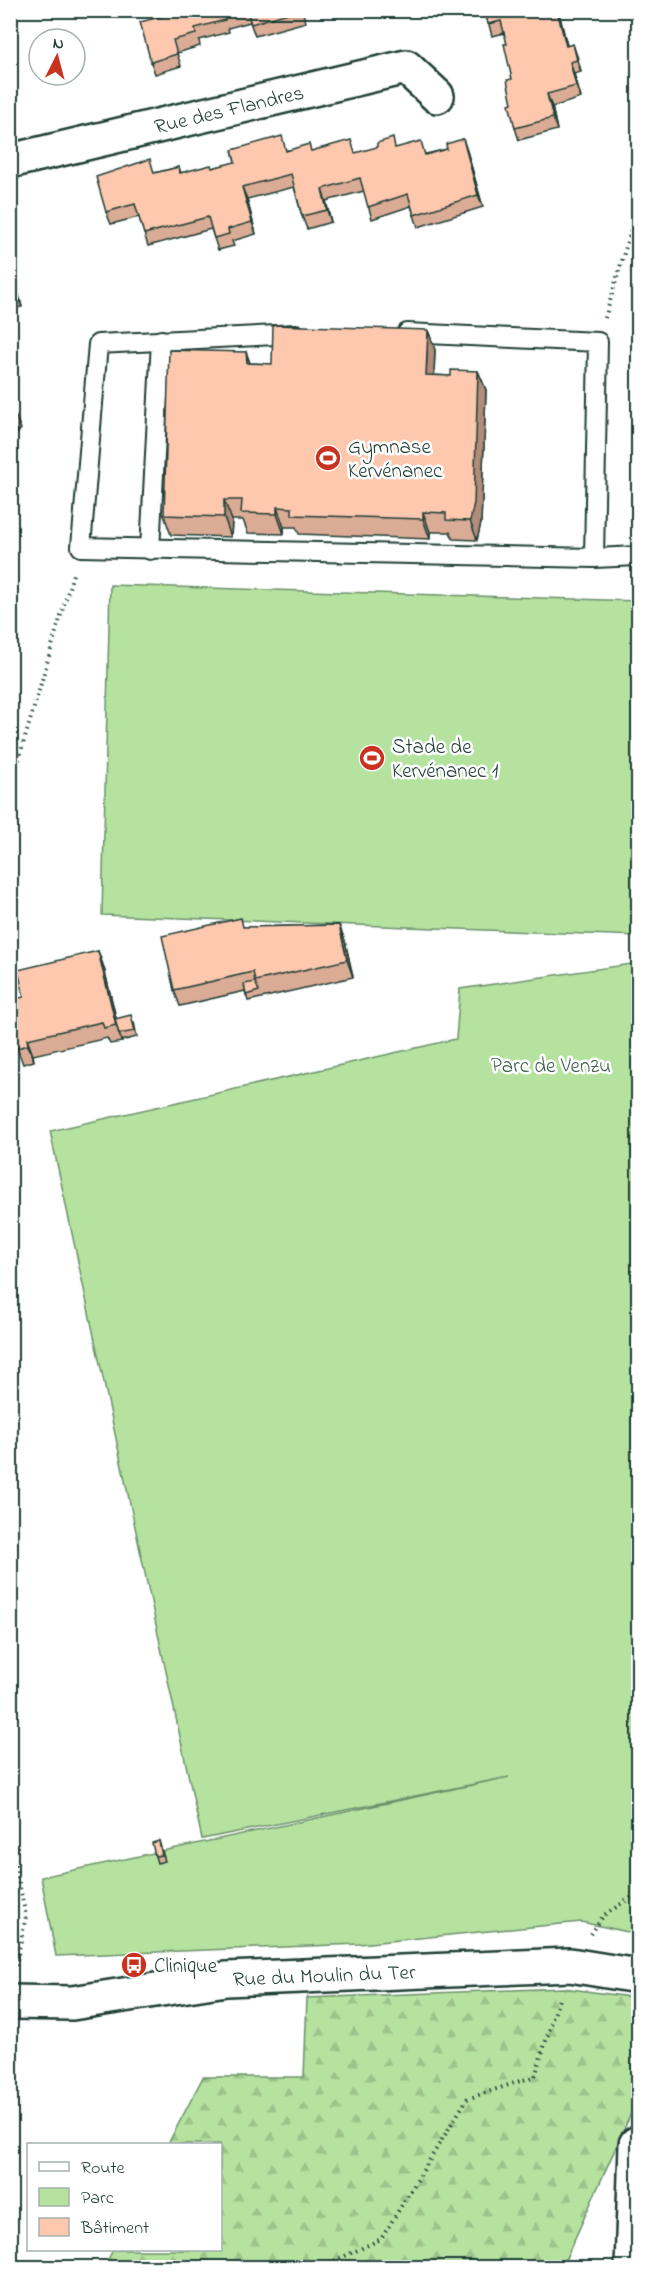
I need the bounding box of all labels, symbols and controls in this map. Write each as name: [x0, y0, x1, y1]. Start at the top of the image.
north arrow: [27, 27, 87, 87]
text: N: [52, 32, 65, 57]
street label: Rue des Flandres: [152, 79, 307, 143]
place label: Gymnase Kervénanec: [348, 433, 443, 487]
sports icon: Gymnase Kervénanec: [313, 443, 343, 473]
place label: Stade de Kervénanec 1: [392, 733, 499, 787]
sports icon: Stade de Kervénanec 1: [357, 743, 387, 773]
park label: Parc de Venzu: [491, 1052, 611, 1082]
bus stop icon: Clinique: [119, 1950, 149, 1980]
place label: Clinique: [154, 1952, 218, 1982]
street label: Rue du Moulin du Ter: [232, 1958, 417, 1996]
legend: [27, 2143, 222, 2251]
text: Route: [81, 2156, 126, 2182]
text: Parc: [81, 2186, 114, 2212]
text: Bâtiment: [80, 2216, 149, 2242]

